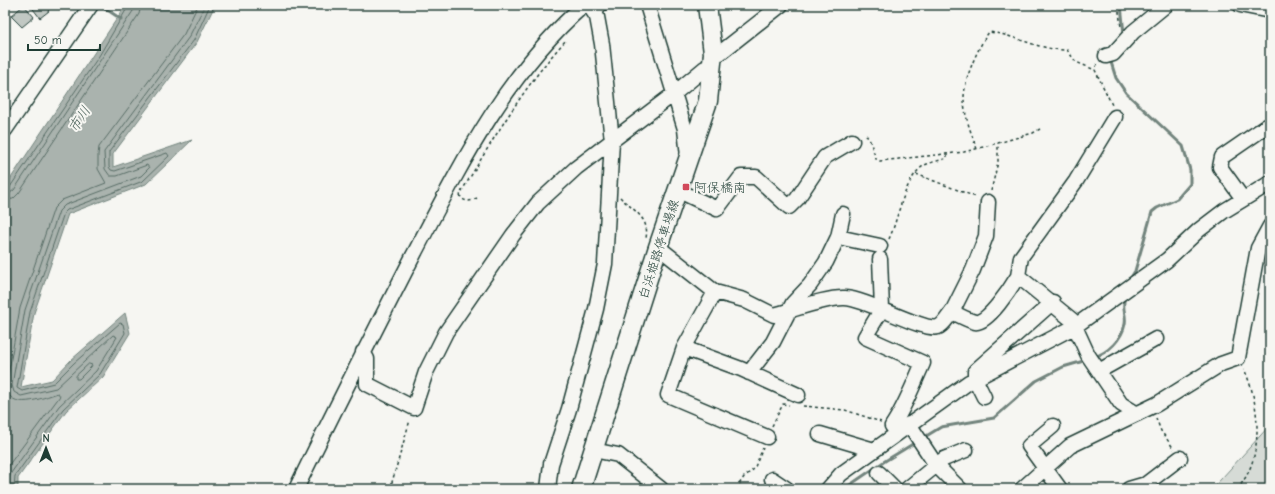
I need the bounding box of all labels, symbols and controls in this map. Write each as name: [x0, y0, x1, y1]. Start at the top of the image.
scale bar: [28, 26, 100, 52]
text: 50 m: [34, 33, 62, 47]
water label: 市川: [65, 103, 94, 136]
place label: 阿保橋南: [694, 180, 746, 195]
marker: 阿保橋南: [681, 182, 691, 192]
street label: 白浜姫路停車場線: [635, 196, 682, 301]
north arrow: [26, 428, 66, 468]
text: N: [42, 432, 50, 445]

